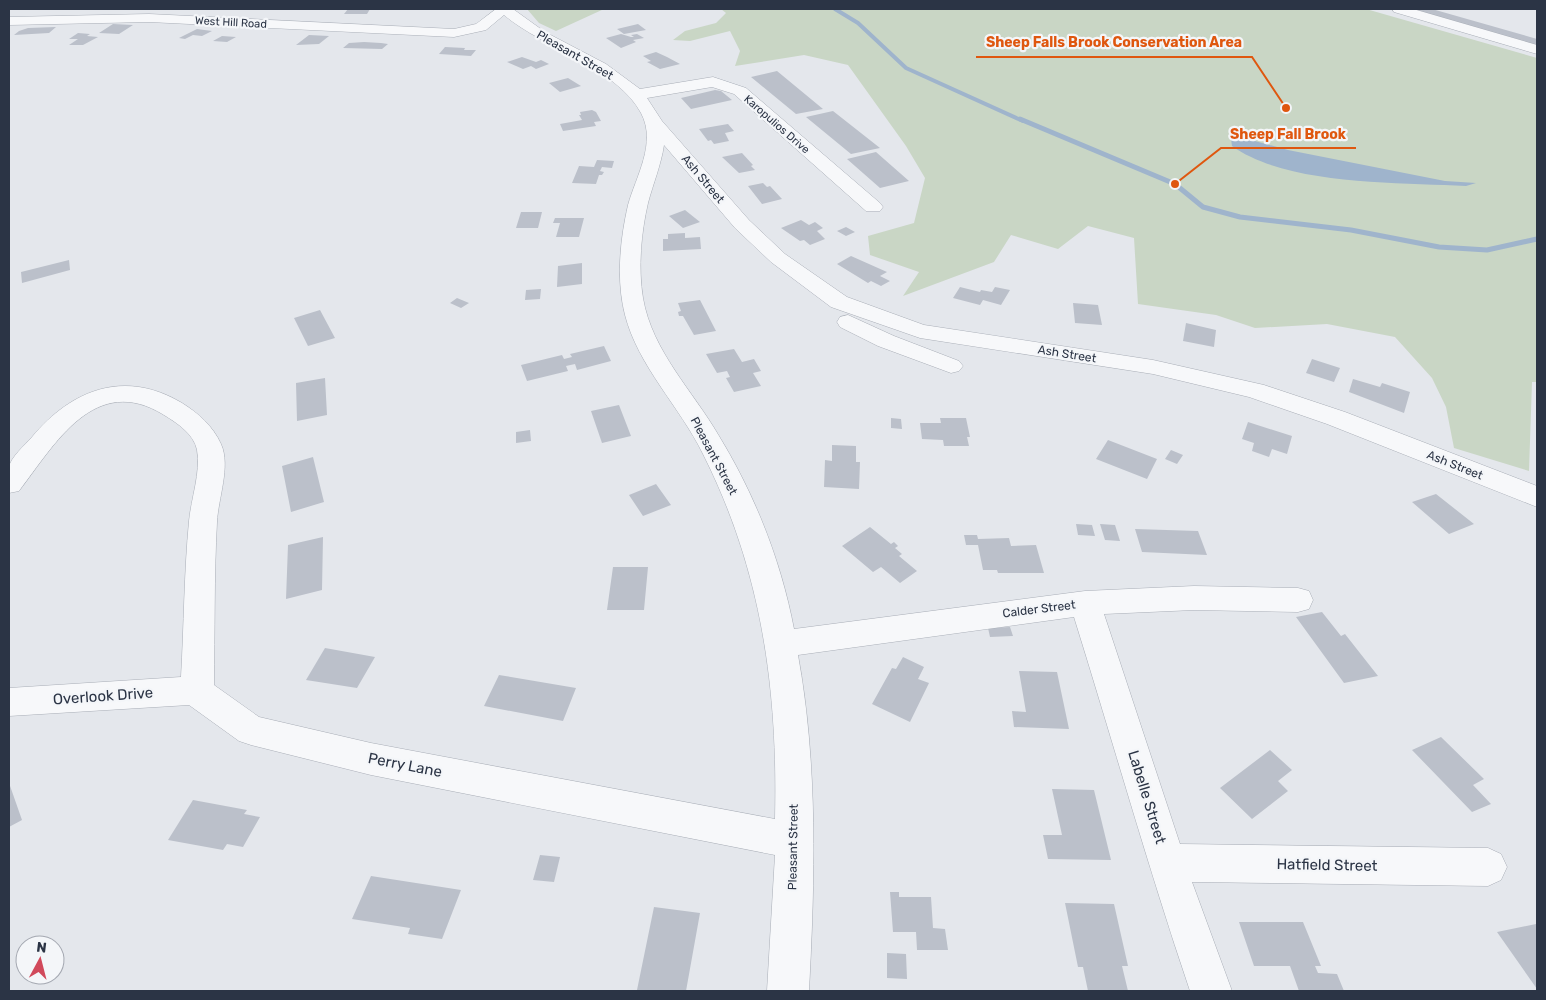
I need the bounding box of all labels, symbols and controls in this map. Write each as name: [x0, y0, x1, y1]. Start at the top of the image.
street label: West Hill Road: [195, 14, 267, 31]
street label: Pleasant Street: [534, 27, 616, 83]
callout: Sheep Falls Brook Conservation Area: [976, 28, 1252, 57]
text: Sheep Falls Brook Conservation Area: [986, 34, 1242, 51]
street label: Karopulios Drive: [741, 92, 812, 156]
callout: Sheep Fall Brook: [1221, 119, 1356, 148]
text: Sheep Fall Brook: [1230, 126, 1347, 143]
street label: Ash Street: [679, 152, 728, 206]
street label: Ash Street: [1037, 342, 1098, 366]
street label: Pleasant Street: [688, 415, 741, 498]
street label: Ash Street: [1425, 447, 1485, 483]
street label: Calder Street: [1002, 598, 1077, 620]
street label: Overlook Drive: [52, 684, 154, 708]
street label: Labelle Street: [1124, 748, 1170, 846]
street label: Perry Lane: [366, 749, 444, 781]
street label: Pleasant Street: [785, 803, 801, 890]
street label: Hatfield Street: [1276, 855, 1378, 875]
north arrow: [15, 935, 65, 985]
text: N: [35, 939, 48, 957]

